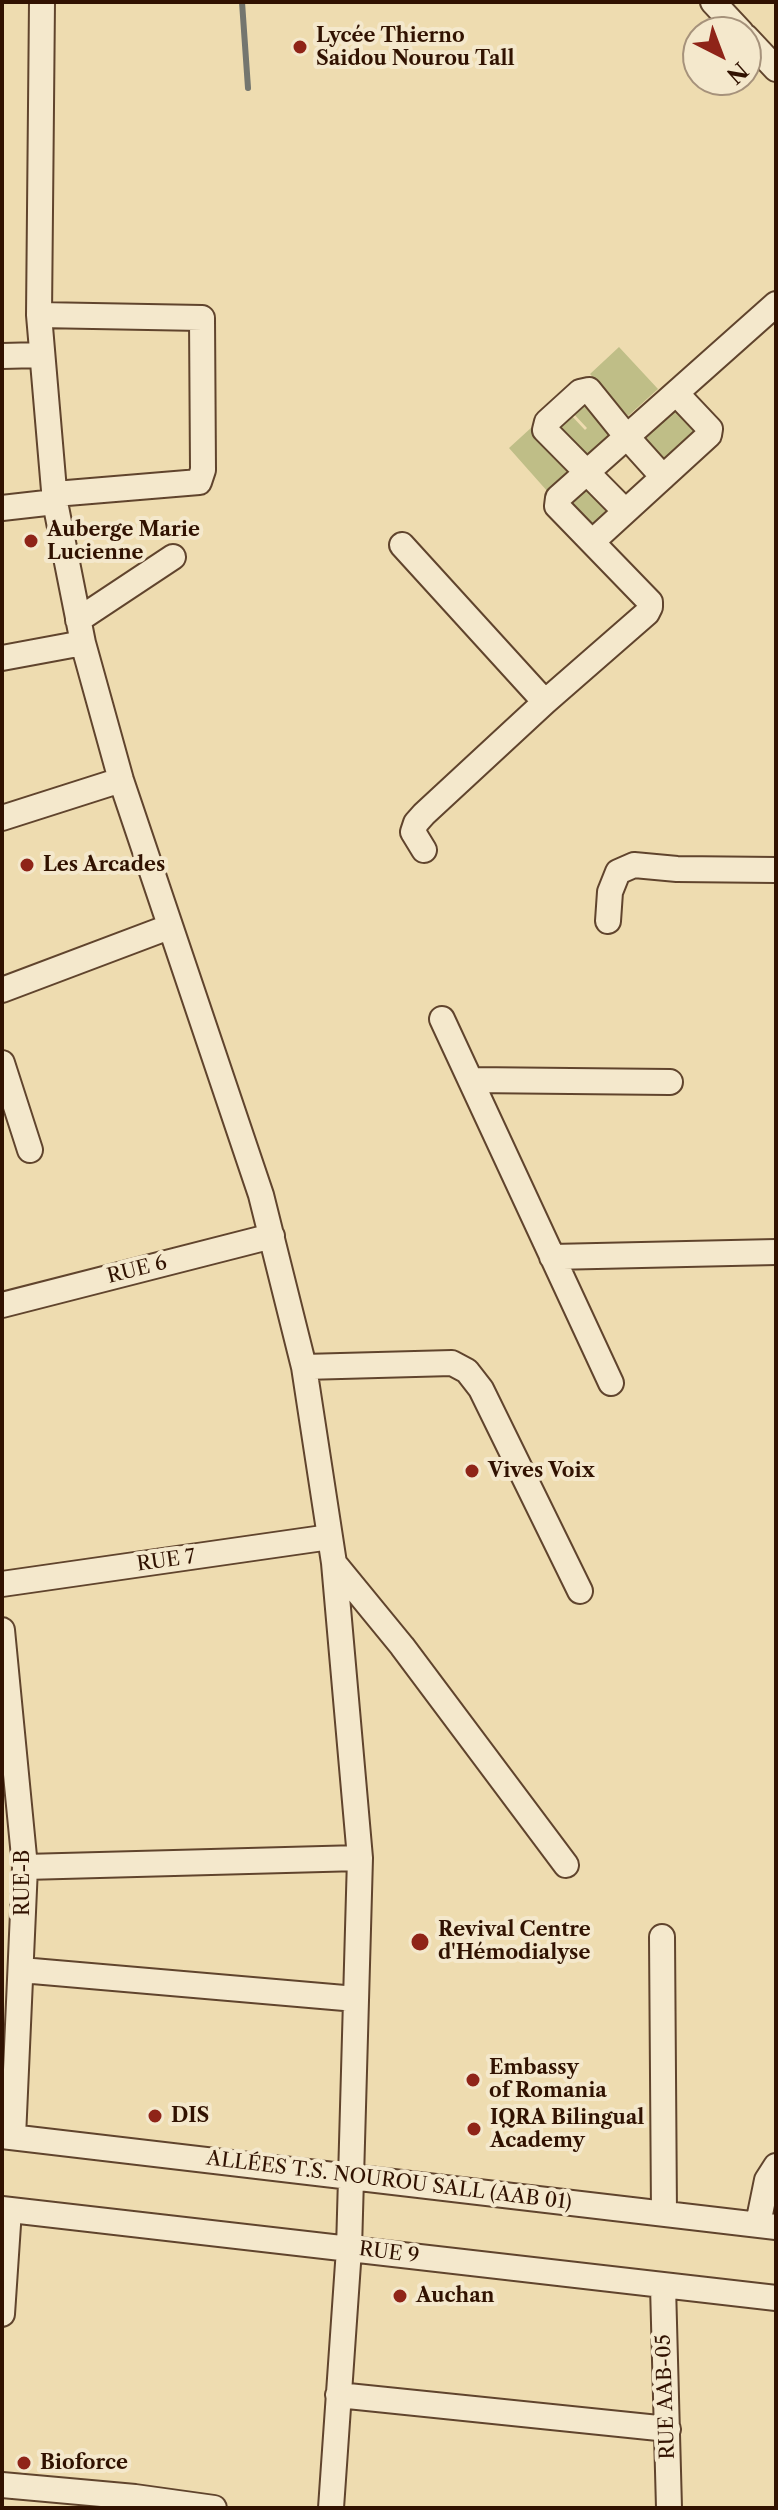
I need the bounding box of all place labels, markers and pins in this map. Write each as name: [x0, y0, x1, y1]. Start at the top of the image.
place label: Lycée Thierno Saidou Nourou Tall: [316, 24, 515, 71]
marker: Lycée Thierno Saidou Nourou Tall: [291, 38, 309, 56]
place label: Auberge Marie Lucienne: [47, 518, 200, 565]
marker: Auberge Marie Lucienne: [22, 532, 40, 550]
place label: Les Arcades: [43, 853, 165, 877]
marker: Les Arcades: [18, 856, 36, 874]
place label: Vives Voix: [488, 1459, 595, 1483]
marker: Vives Voix: [463, 1462, 481, 1480]
place label: Revival Centre d'Hémodialyse: [438, 1918, 591, 1965]
marker: Revival Centre d'Hémodialyse: [409, 1931, 431, 1953]
place label: Embassy of Romania: [489, 2056, 607, 2103]
marker: Embassy of Romania: [464, 2071, 482, 2089]
place label: DIS: [171, 2104, 209, 2128]
place label: IQRA Bilingual Academy: [490, 2106, 644, 2153]
marker: DIS: [146, 2107, 164, 2125]
marker: IQRA Bilingual Academy: [465, 2120, 483, 2138]
place label: Auchan: [416, 2284, 494, 2308]
marker: Auchan: [391, 2287, 409, 2305]
place label: Bioforce: [40, 2451, 128, 2475]
marker: Bioforce: [15, 2454, 33, 2472]

